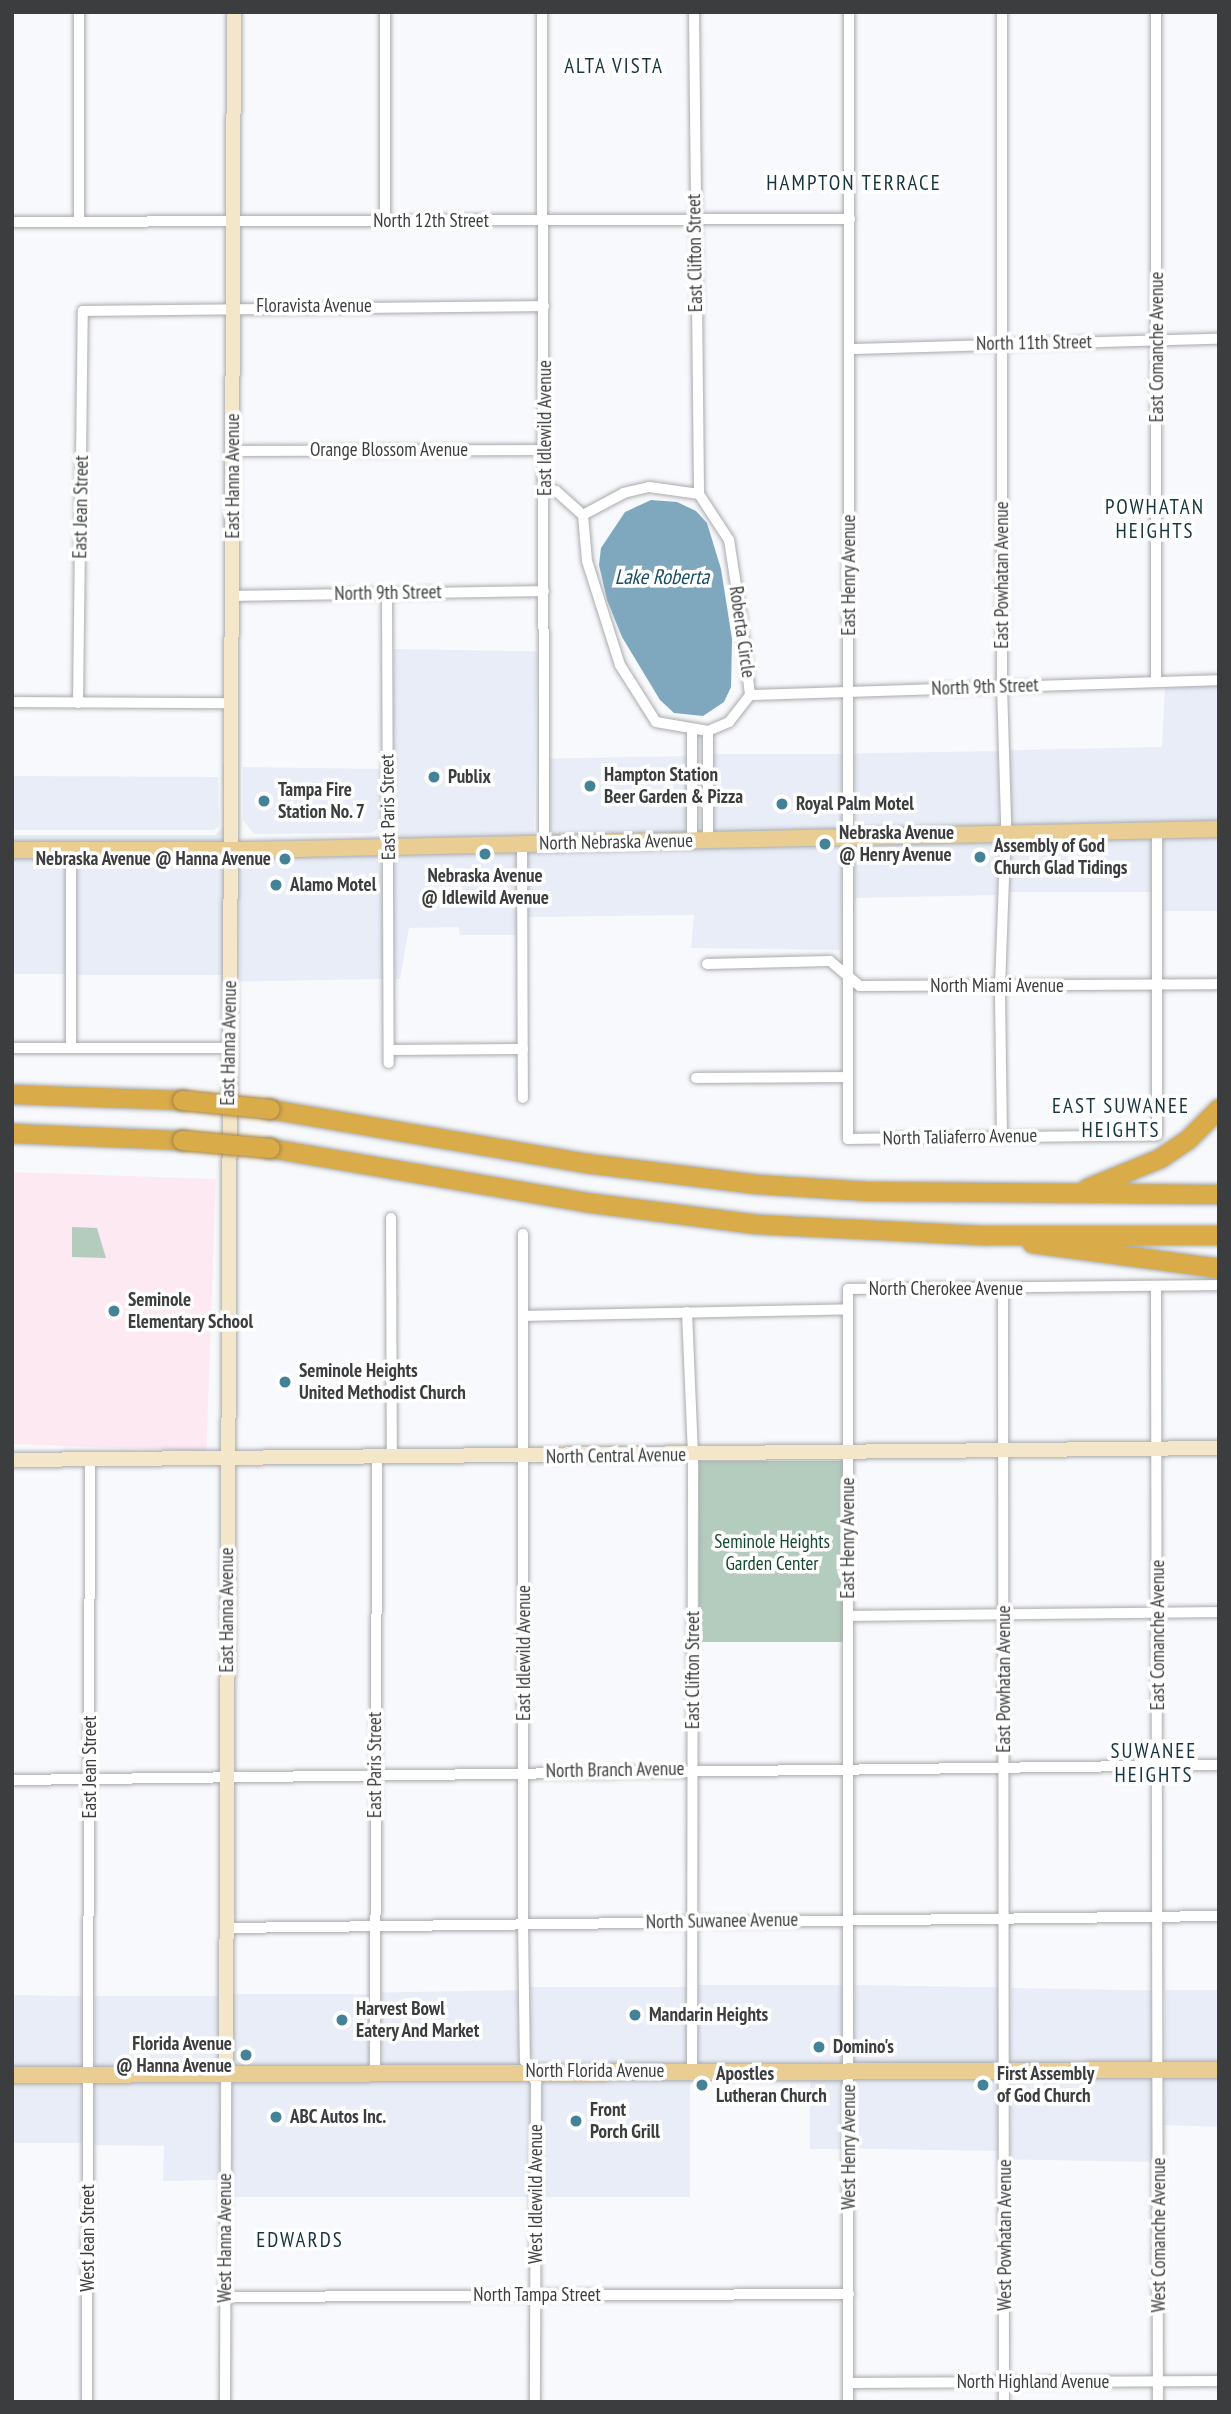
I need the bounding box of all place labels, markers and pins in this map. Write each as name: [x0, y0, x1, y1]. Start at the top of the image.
place label: Hampton Station Beer Garden & Pizza: [604, 764, 743, 808]
place label: Publix: [448, 766, 491, 788]
marker: Publix: [426, 769, 442, 785]
marker: Hampton Station Beer Garden & Pizza: [582, 778, 598, 794]
place label: Tampa Fire Station No. 7: [278, 779, 366, 823]
marker: Tampa Fire Station No. 7: [256, 793, 272, 809]
place label: Royal Palm Motel: [796, 793, 914, 815]
marker: Royal Palm Motel: [774, 796, 790, 812]
place label: Nebraska Avenue @ Henry Avenue: [839, 822, 955, 866]
place label: Assembly of God Church Glad Tidings: [994, 835, 1128, 879]
marker: Nebraska Avenue @ Henry Avenue: [817, 836, 833, 852]
marker: Nebraska Avenue @ Idlewild Avenue: [477, 846, 493, 862]
place label: Nebraska Avenue @ Hanna Avenue: [35, 848, 271, 870]
marker: Assembly of God Church Glad Tidings: [972, 849, 988, 865]
marker: Nebraska Avenue @ Hanna Avenue: [277, 851, 293, 867]
place label: Nebraska Avenue @ Idlewild Avenue: [421, 865, 549, 909]
place label: Alamo Motel: [290, 874, 376, 896]
marker: Alamo Motel: [268, 877, 284, 893]
place label: Seminole Elementary School: [128, 1289, 254, 1333]
marker: Seminole Elementary School: [106, 1303, 122, 1319]
place label: Seminole Heights United Methodist Church: [299, 1360, 466, 1404]
marker: Seminole Heights United Methodist Church: [277, 1374, 293, 1390]
place label: Harvest Bowl Eatery And Market: [356, 1998, 480, 2042]
place label: Mandarin Heights: [649, 2004, 768, 2026]
marker: Mandarin Heights: [627, 2007, 643, 2023]
marker: Harvest Bowl Eatery And Market: [334, 2012, 350, 2028]
place label: Florida Avenue @ Hanna Avenue: [115, 2033, 232, 2077]
place label: Domino's: [833, 2036, 894, 2058]
marker: Domino's: [811, 2039, 827, 2055]
marker: Florida Avenue @ Hanna Avenue: [238, 2047, 254, 2063]
place label: Apostles Lutheran Church: [716, 2063, 827, 2107]
place label: First Assembly of God Church: [997, 2063, 1095, 2107]
marker: Apostles Lutheran Church: [694, 2077, 710, 2093]
marker: First Assembly of God Church: [975, 2077, 991, 2093]
place label: Front Porch Grill: [590, 2099, 660, 2143]
place label: ABC Autos Inc.: [290, 2106, 388, 2128]
marker: ABC Autos Inc.: [268, 2109, 284, 2125]
marker: Front Porch Grill: [568, 2113, 584, 2129]

